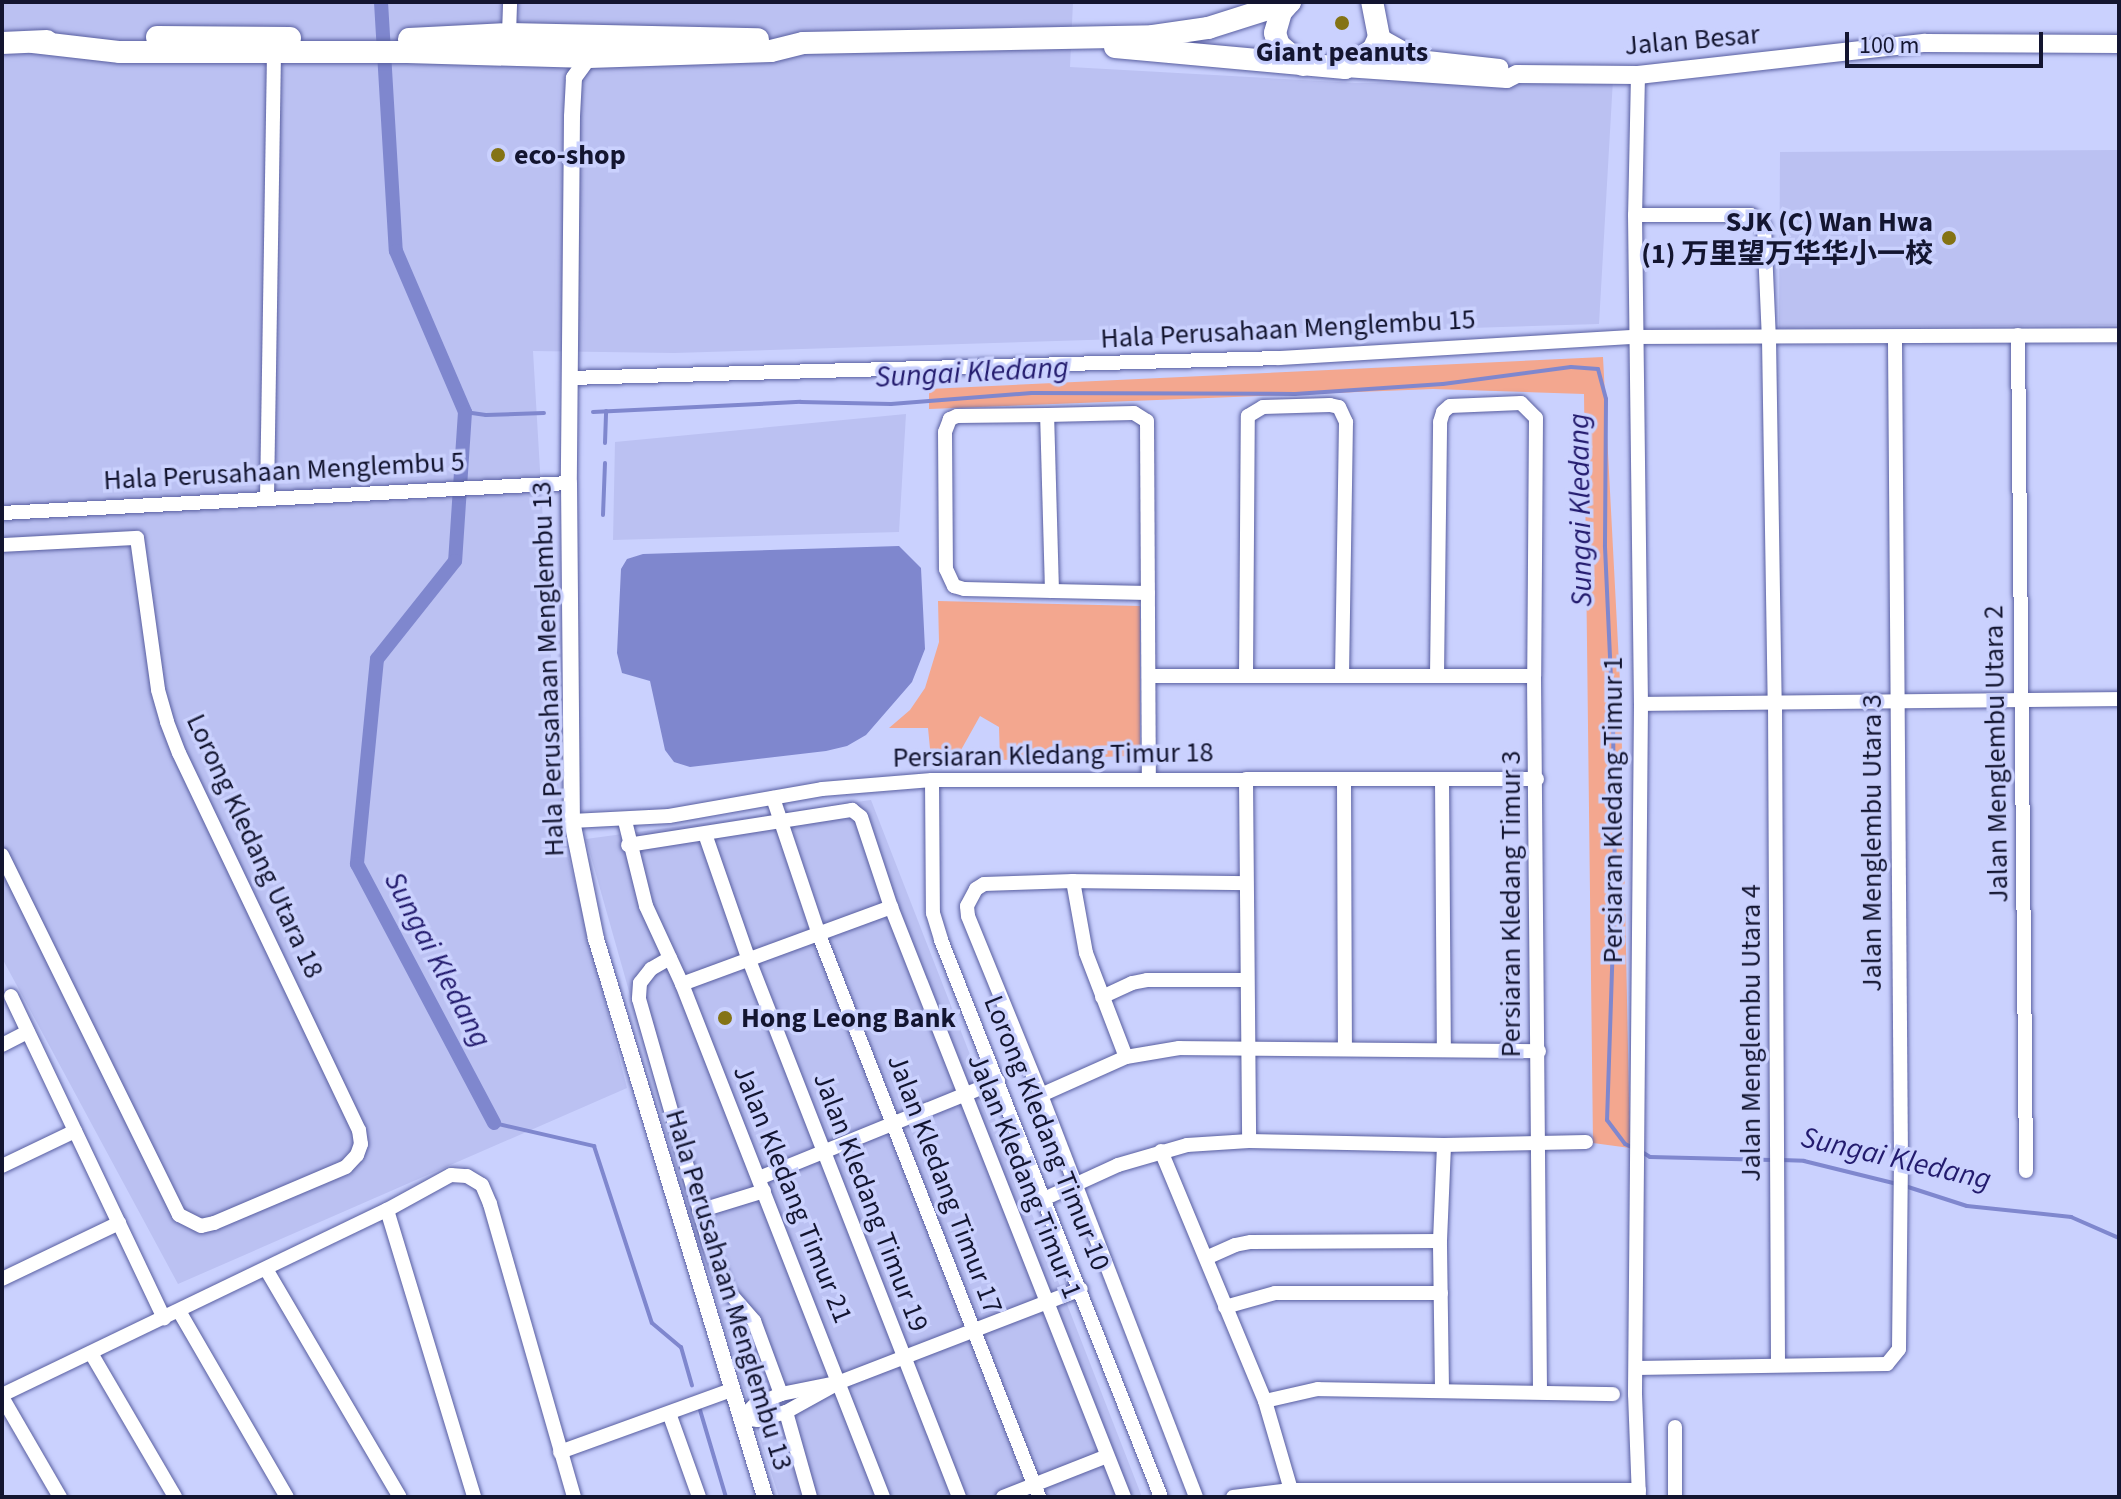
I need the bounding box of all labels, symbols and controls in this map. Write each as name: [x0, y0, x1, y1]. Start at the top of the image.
marker: Giant peanuts: [1333, 14, 1351, 32]
scale bar: [1849, 16, 2047, 66]
street label: Jalan Besar: [1623, 17, 1761, 63]
text: 100 m: [1859, 28, 1919, 63]
place label: Giant peanuts: [1256, 35, 1428, 69]
place label: eco-shop: [514, 138, 626, 172]
marker: eco-shop: [489, 146, 507, 164]
place label: SJK (C) Wan Hwa (1) 万里望万华华小一校: [1641, 205, 1933, 271]
marker: SJK (C) Wan Hwa (1) 万里望万华华小一校: [1940, 229, 1958, 247]
street label: Hala Perusahaan Menglembu 15: [1100, 302, 1476, 356]
water label: Sungai Kledang: [874, 350, 1070, 396]
water label: Sungai Kledang: [1561, 413, 1601, 607]
street label: Hala Perusahaan Menglembu 5: [103, 445, 465, 497]
street label: Hala Perusahaan Menglembu 13: [525, 481, 571, 857]
street label: Jalan Menglembu Utara 2: [1977, 605, 2015, 903]
street label: Persiaran Kledang Timur 1: [1596, 657, 1630, 963]
street label: Jalan Menglembu Utara 3: [1855, 694, 1889, 992]
street label: Lorong Kledang Utara 18: [179, 709, 331, 983]
street label: Persiaran Kledang Timur 18: [892, 735, 1214, 775]
street label: Persiaran Kledang Timur 3: [1494, 751, 1528, 1057]
water label: Sungai Kledang: [376, 866, 498, 1054]
street label: Jalan Menglembu Utara 4: [1734, 884, 1768, 1182]
street label: Lorong Kledang Timur 10: [976, 991, 1118, 1275]
place label: Hong Leong Bank: [741, 1001, 956, 1035]
marker: Hong Leong Bank: [716, 1009, 734, 1027]
street label: Jalan Kledang Timur 1: [961, 1049, 1089, 1303]
street label: Jalan Kledang Timur 17: [880, 1050, 1010, 1318]
street label: Jalan Kledang Timur 21: [726, 1060, 860, 1328]
street label: Jalan Kledang Timur 19: [806, 1068, 936, 1336]
street label: Hala Perusahaan Menglembu 13: [658, 1106, 800, 1474]
water label: Sungai Kledang: [1797, 1120, 1995, 1198]

